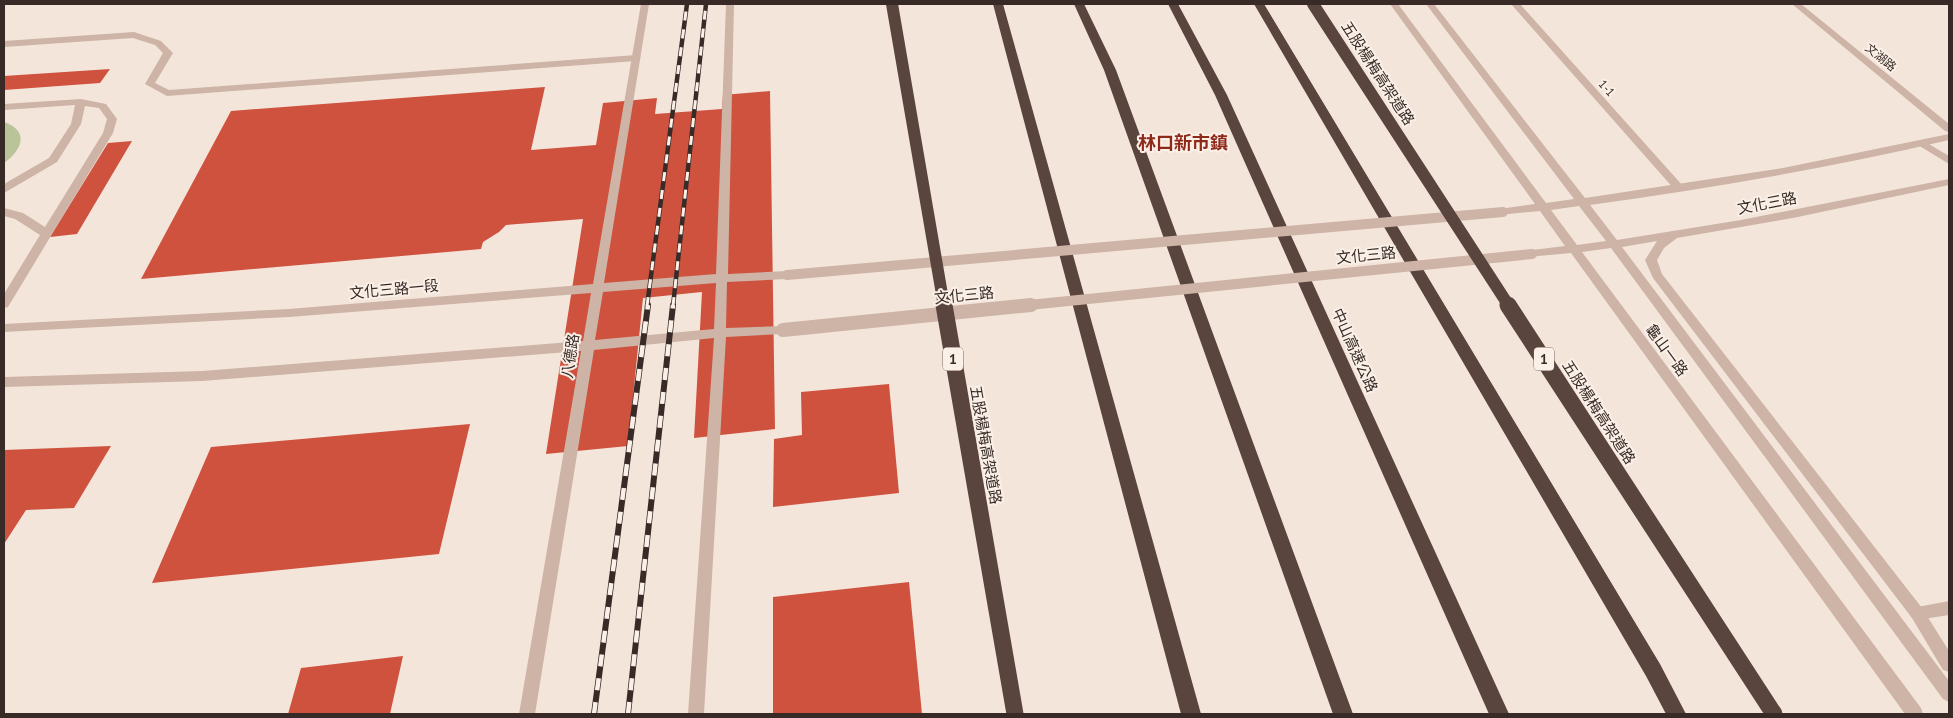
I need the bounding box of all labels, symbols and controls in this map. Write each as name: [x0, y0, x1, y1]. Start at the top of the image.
street label: 五股楊梅高架道路: [1337, 17, 1419, 129]
street label: 文湖路: [1862, 40, 1900, 74]
street label: 1-1: [1596, 77, 1618, 99]
district label: 林口新市鎮: [1138, 131, 1228, 154]
street label: 文化三路: [1736, 188, 1798, 218]
street label: 文化三路: [1335, 242, 1397, 268]
street label: 文化三路一段: [348, 276, 440, 302]
street label: 文化三路: [933, 282, 995, 308]
street label: 中山高速公路: [1328, 305, 1382, 395]
street label: 龜山一路: [1642, 320, 1692, 380]
street label: 八德路: [557, 332, 583, 380]
road number: 1: [943, 348, 963, 370]
road number: 1: [1534, 348, 1554, 370]
street label: 五股楊梅高架道路: [1558, 356, 1640, 468]
street label: 五股楊梅高架道路: [966, 384, 1006, 506]

